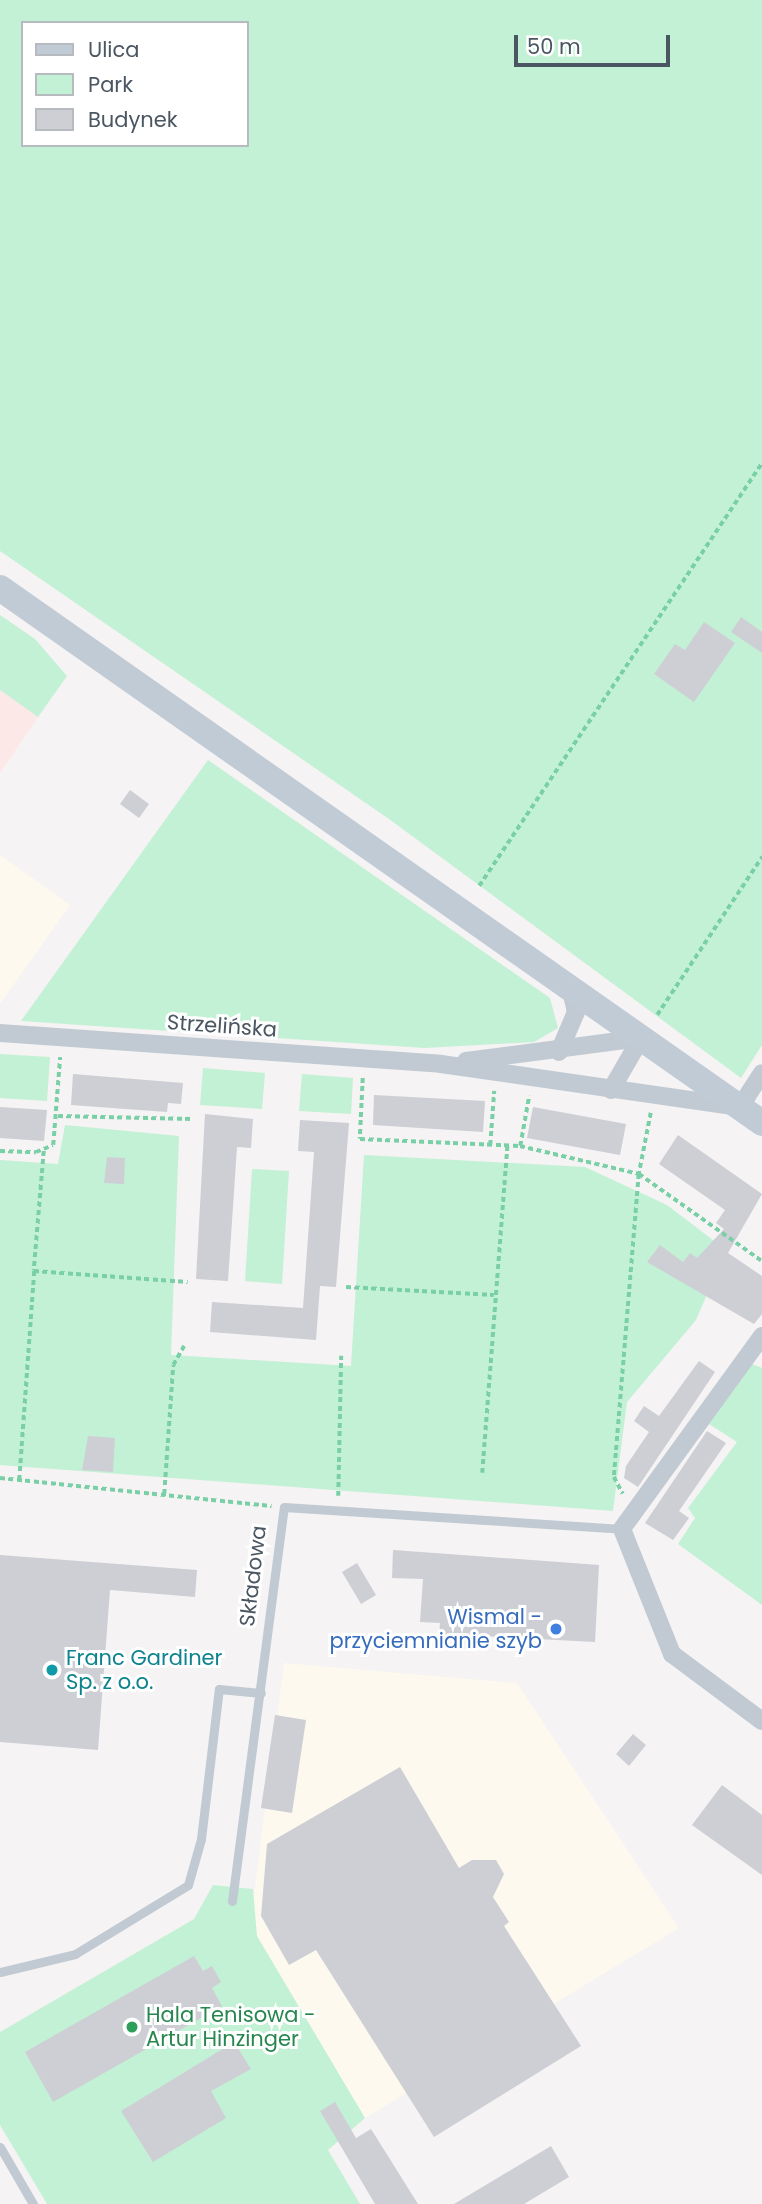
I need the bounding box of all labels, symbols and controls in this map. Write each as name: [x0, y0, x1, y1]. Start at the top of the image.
legend: [21, 21, 248, 147]
scale bar: [517, 21, 673, 65]
text: 50 m: [527, 32, 581, 61]
text: Ulica: [88, 35, 139, 64]
text: Park: [88, 70, 133, 99]
text: Budynek: [88, 105, 178, 134]
street label: Strzelińska: [166, 1010, 278, 1042]
street label: Składowa: [234, 1524, 272, 1628]
place label: Wismal - przyciemnianie szyb: [329, 1604, 542, 1654]
marker: Wismal - przyciemnianie szyb: [548, 1621, 564, 1637]
place label: Franc Gardiner Sp. z o.o.: [66, 1645, 222, 1695]
marker: Franc Gardiner Sp. z o.o.: [44, 1662, 60, 1678]
place label: Hala Tenisowa - Artur Hinzinger: [146, 2002, 316, 2052]
marker: Hala Tenisowa - Artur Hinzinger: [124, 2019, 140, 2035]

